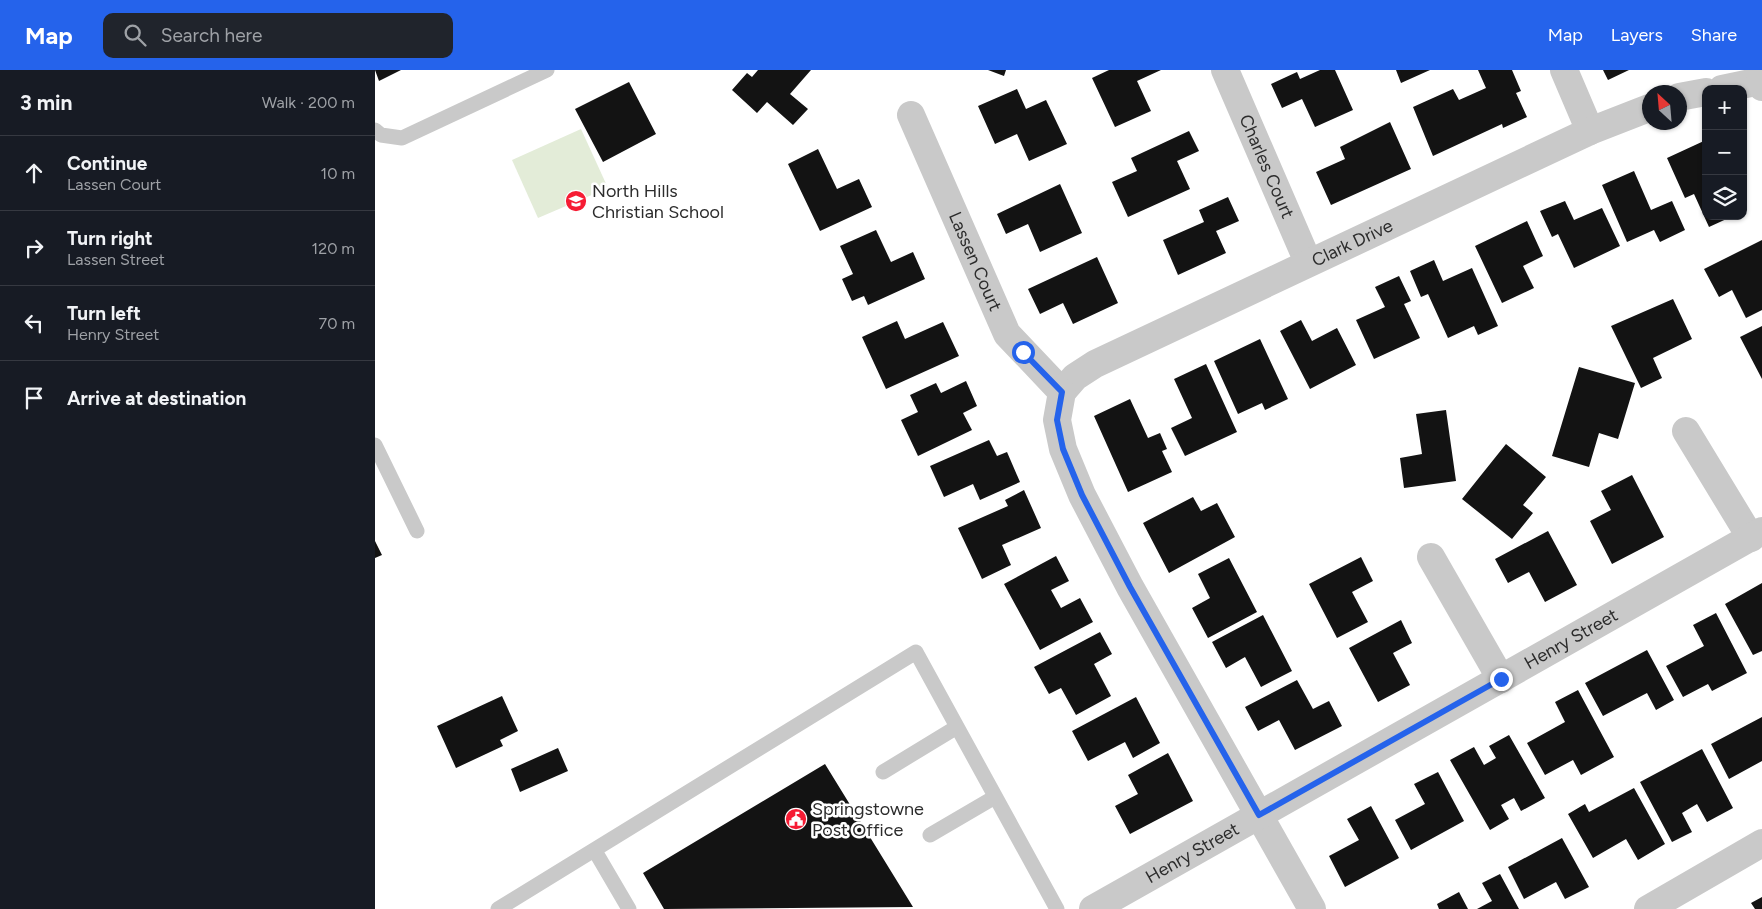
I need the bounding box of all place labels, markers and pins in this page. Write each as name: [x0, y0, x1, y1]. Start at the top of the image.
place label: North Hills Christian School: [592, 180, 724, 223]
school or university icon: North Hills Christian School: [564, 189, 588, 213]
place label: Springstowne Post Office: [812, 798, 924, 841]
public building icon: Springstowne Post Office: [784, 807, 808, 831]

